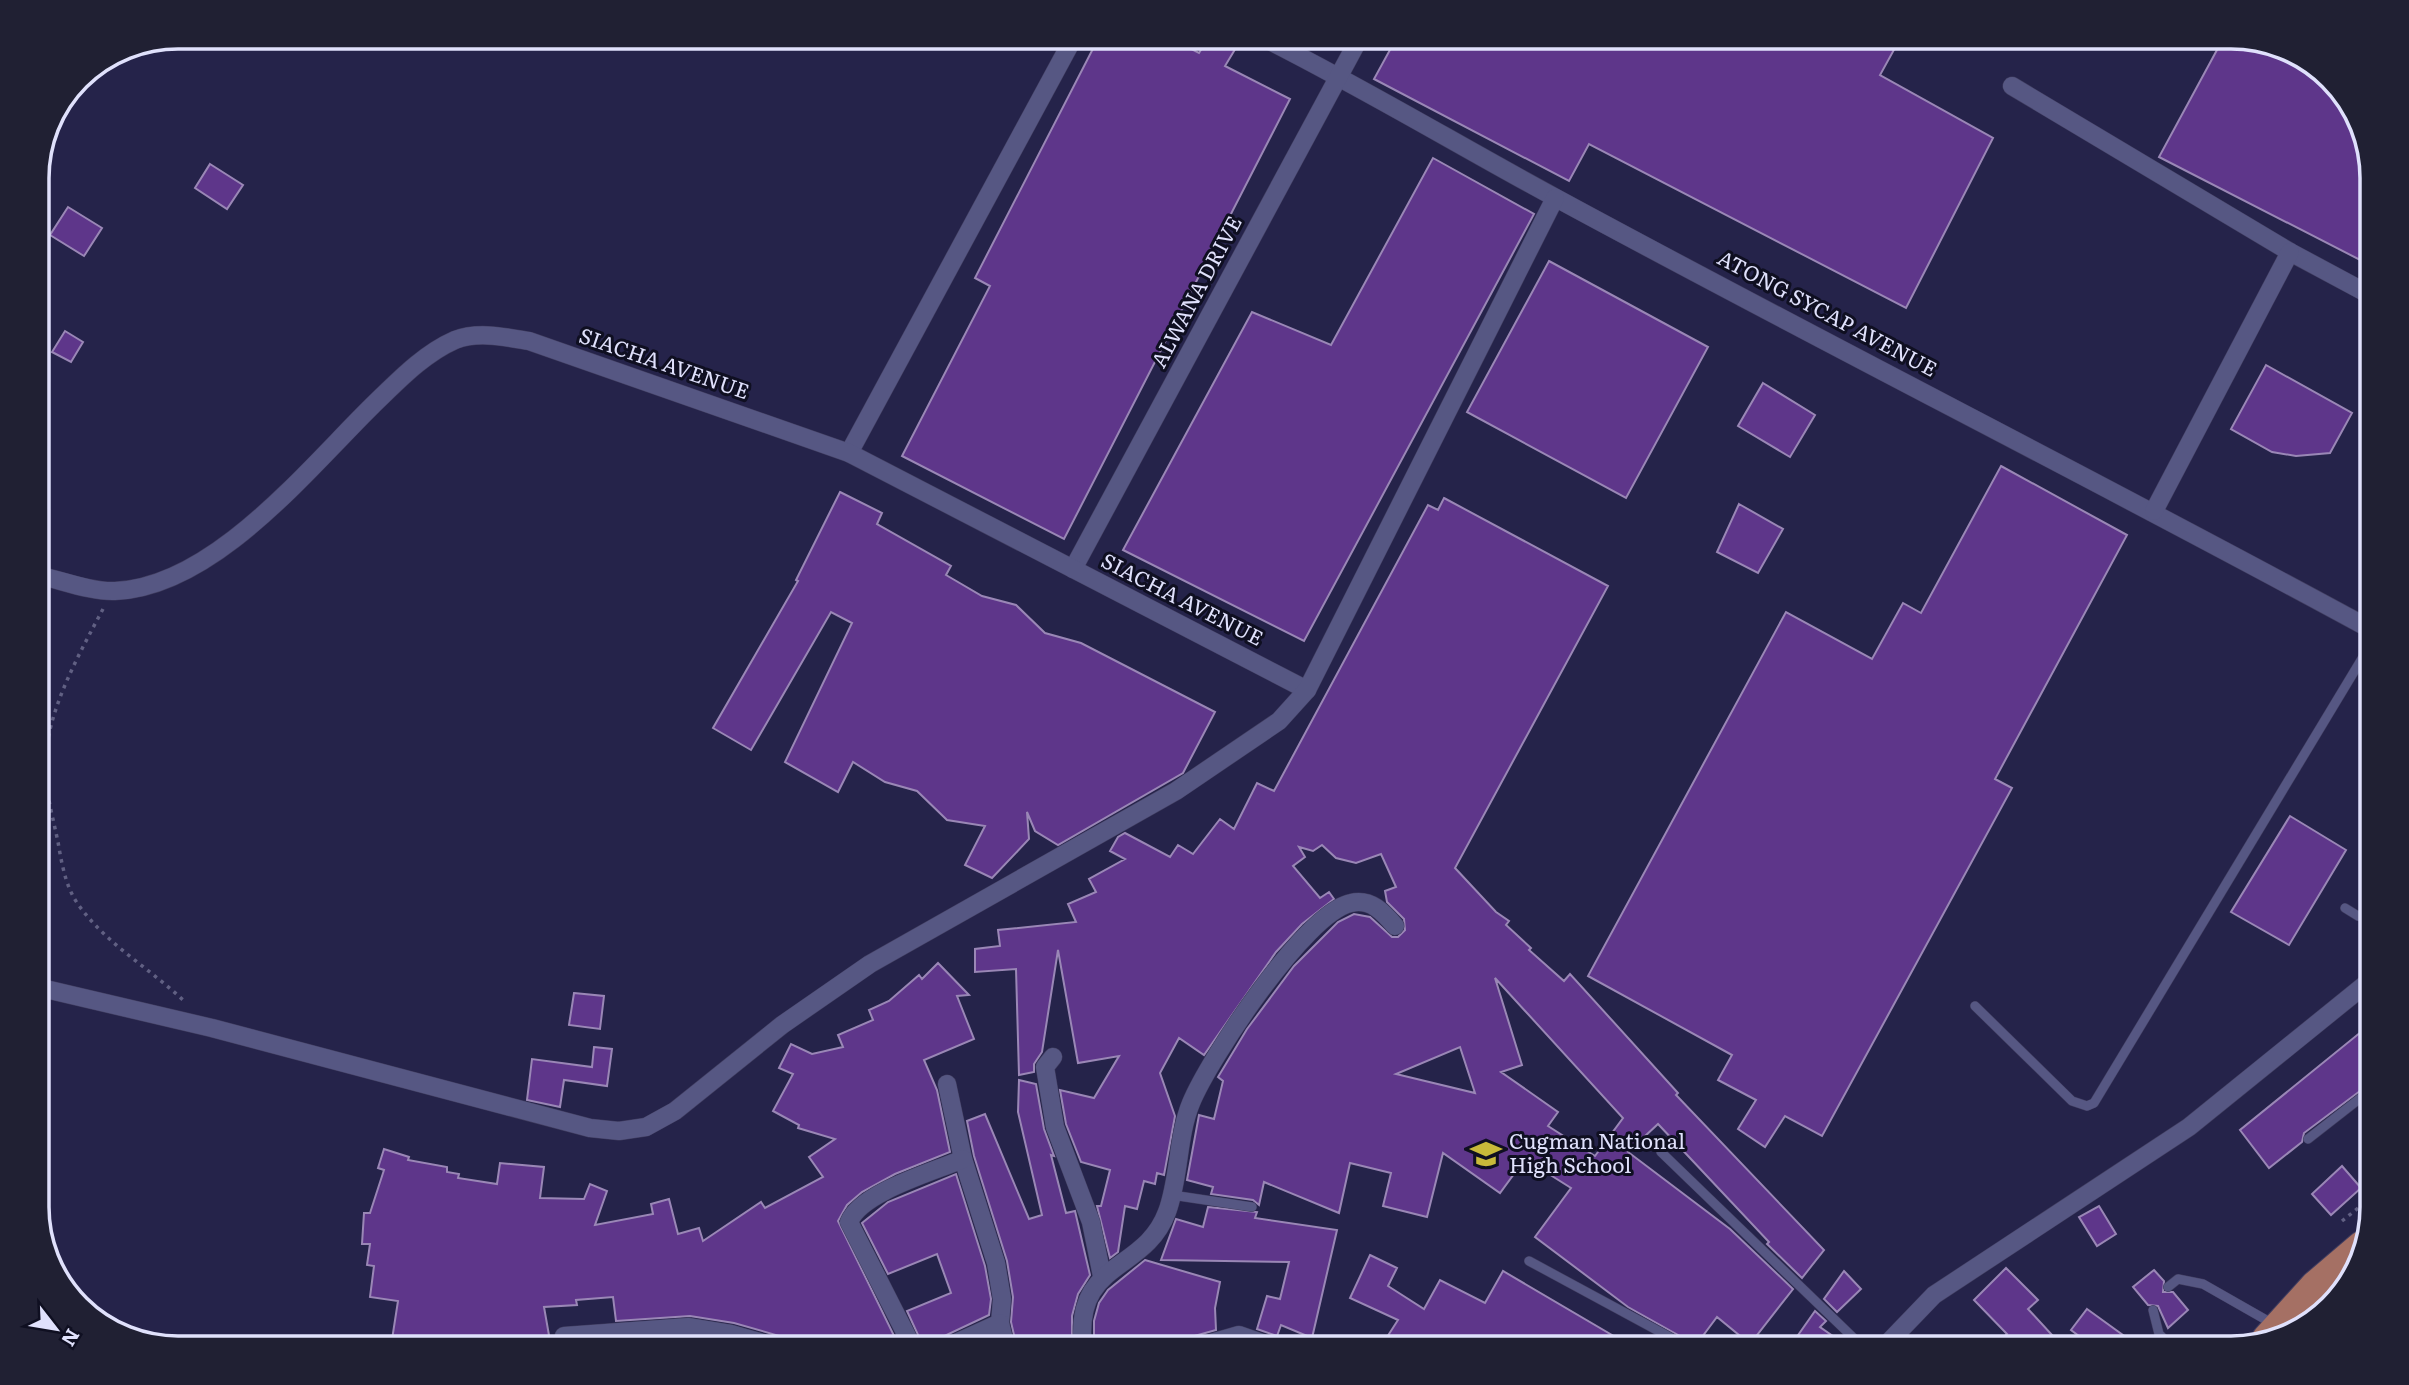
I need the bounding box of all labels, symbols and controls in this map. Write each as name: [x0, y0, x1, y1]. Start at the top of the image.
street label: ALWANA DRIVE: [1142, 209, 1248, 372]
street label: ATONG SYCAP AVENUE: [1713, 241, 1943, 383]
street label: SIACHA AVENUE: [576, 318, 754, 405]
street label: SIACHA AVENUE: [1097, 544, 1269, 652]
place label: Cugman National High School: [1509, 1124, 1685, 1179]
school or university icon: Cugman National High School: [1469, 1137, 1503, 1171]
north arrow: [21, 1294, 91, 1364]
text: N: [55, 1324, 88, 1352]

